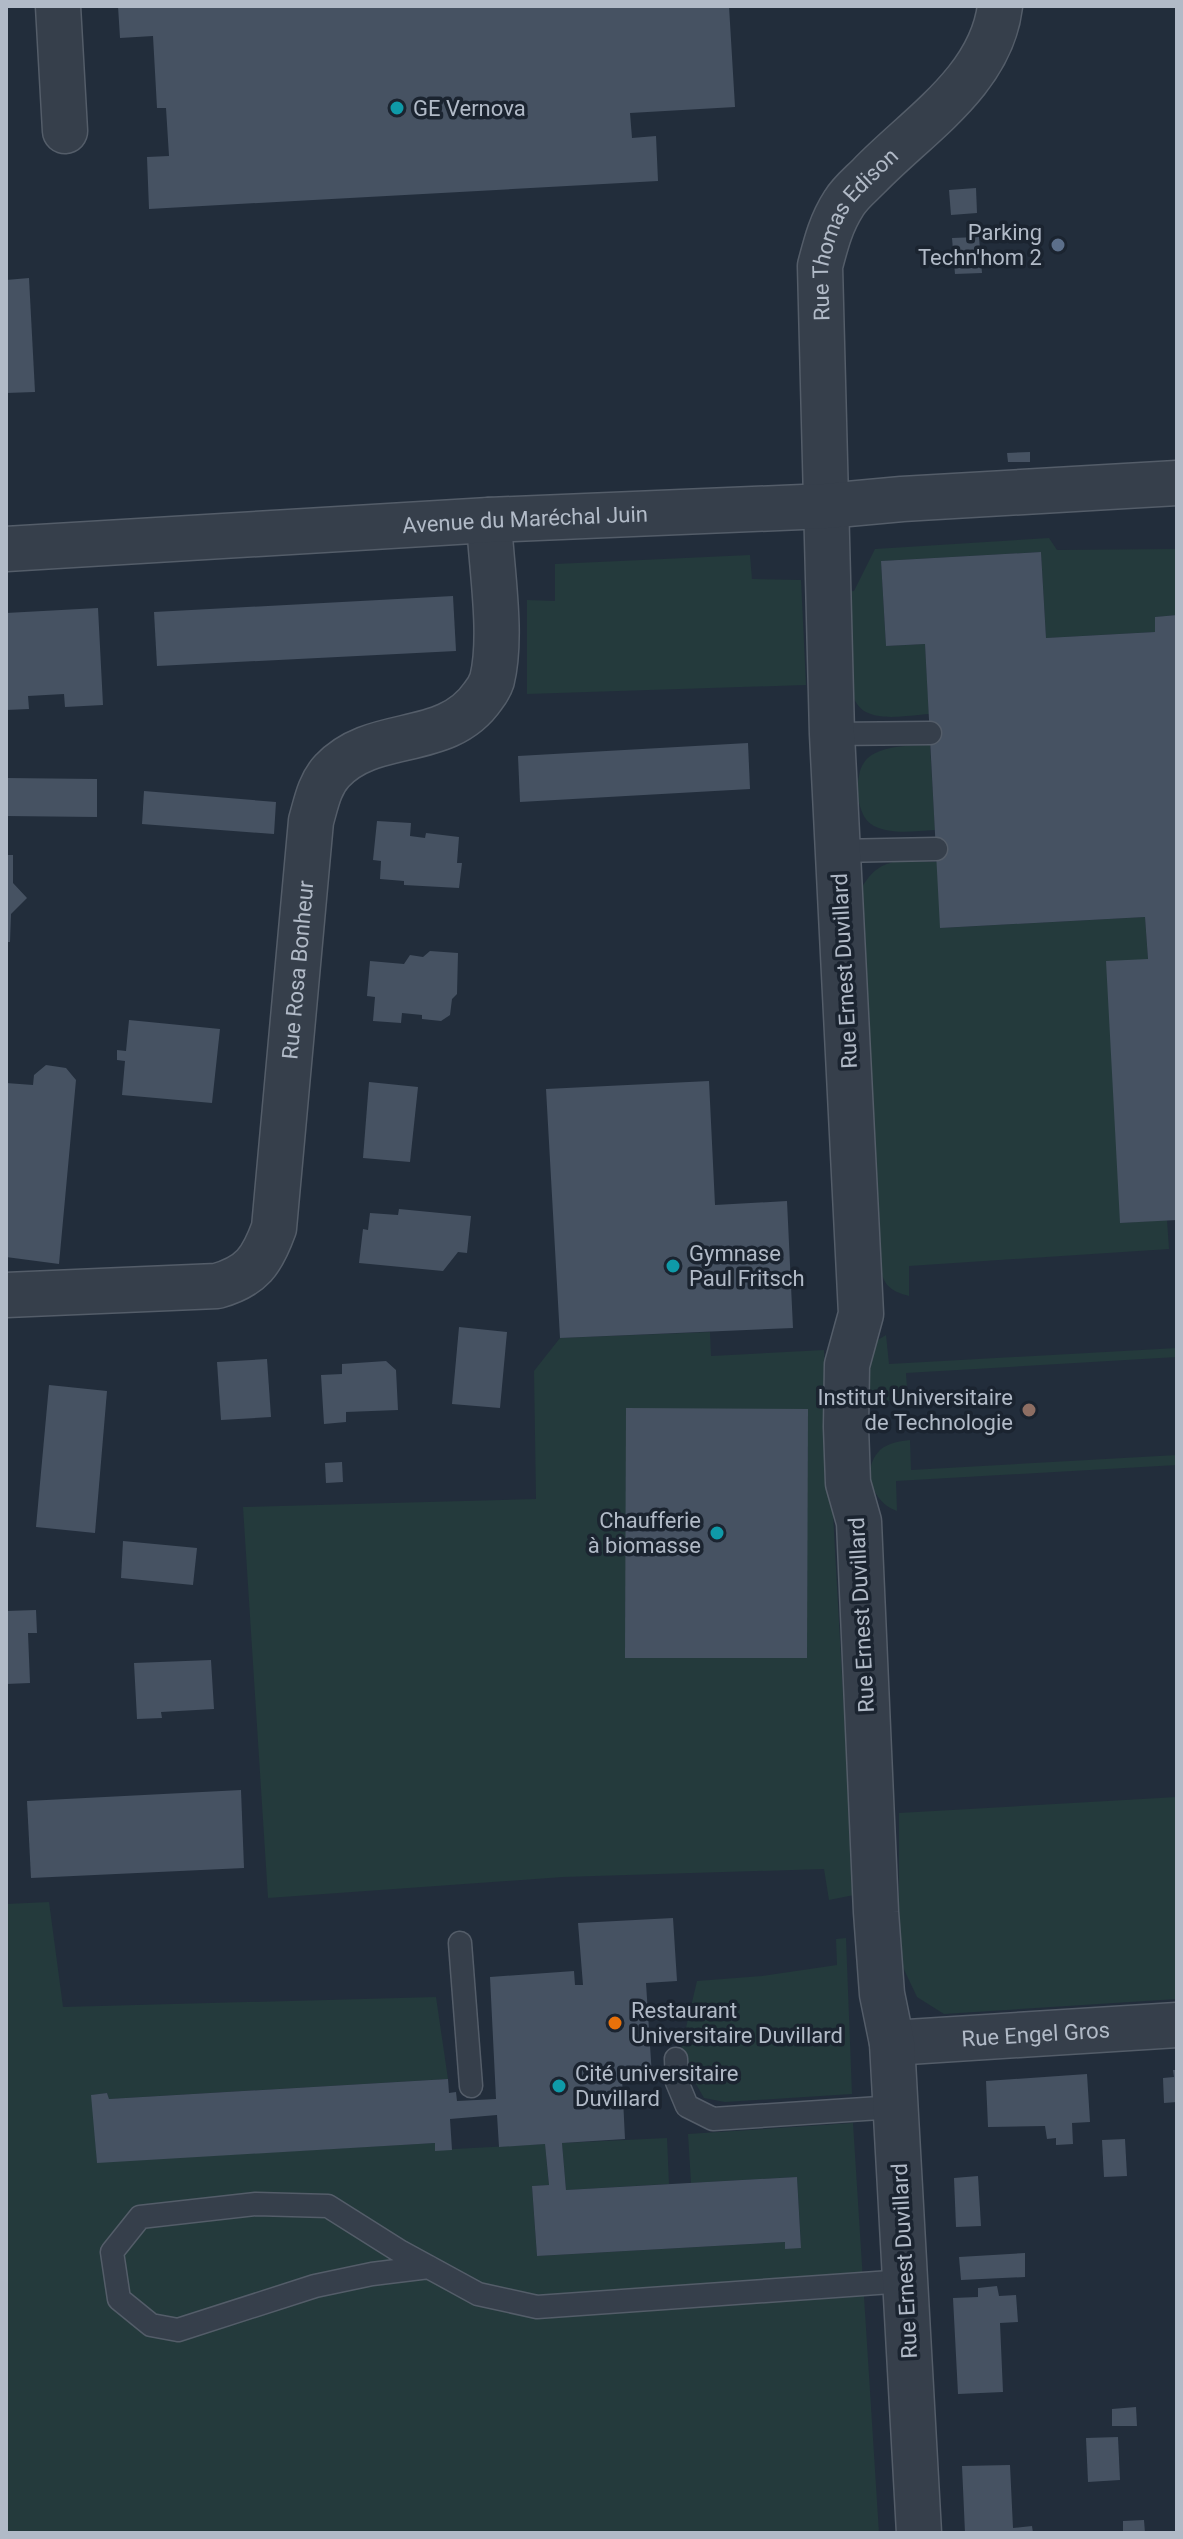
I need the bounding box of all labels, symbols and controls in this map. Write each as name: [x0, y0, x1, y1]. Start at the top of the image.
place label: GE Vernova: [413, 96, 526, 121]
marker: GE Vernova: [388, 99, 406, 117]
street label: Rue Thomas Edison: [808, 143, 903, 321]
place label: Parking Techn'hom 2: [918, 220, 1042, 270]
marker: Parking Techn'hom 2: [1049, 236, 1067, 254]
street label: Avenue du Maréchal Juin: [402, 501, 648, 538]
street label: Rue Ernest Duvillard: [827, 873, 862, 1069]
street label: Rue Rosa Bonheur: [277, 879, 319, 1061]
place label: Gymnase Paul Fritsch: [689, 1241, 805, 1291]
marker: Gymnase Paul Fritsch: [664, 1257, 682, 1275]
place label: Institut Universitaire de Technologie: [817, 1385, 1013, 1435]
marker: Institut Universitaire de Technologie: [1020, 1401, 1038, 1419]
place label: Chaufferie à biomasse: [588, 1508, 701, 1558]
street label: Rue Ernest Duvillard: [844, 1517, 879, 1713]
marker: Chaufferie à biomasse: [708, 1524, 726, 1542]
place label: Restaurant Universitaire Duvillard: [631, 1998, 843, 2048]
marker: Restaurant Universitaire Duvillard: [606, 2014, 624, 2032]
street label: Rue Engel Gros: [961, 2017, 1111, 2052]
place label: Cité universitaire Duvillard: [575, 2061, 738, 2111]
marker: Cité universitaire Duvillard: [550, 2077, 568, 2095]
street label: Rue Ernest Duvillard: [887, 2163, 922, 2359]

